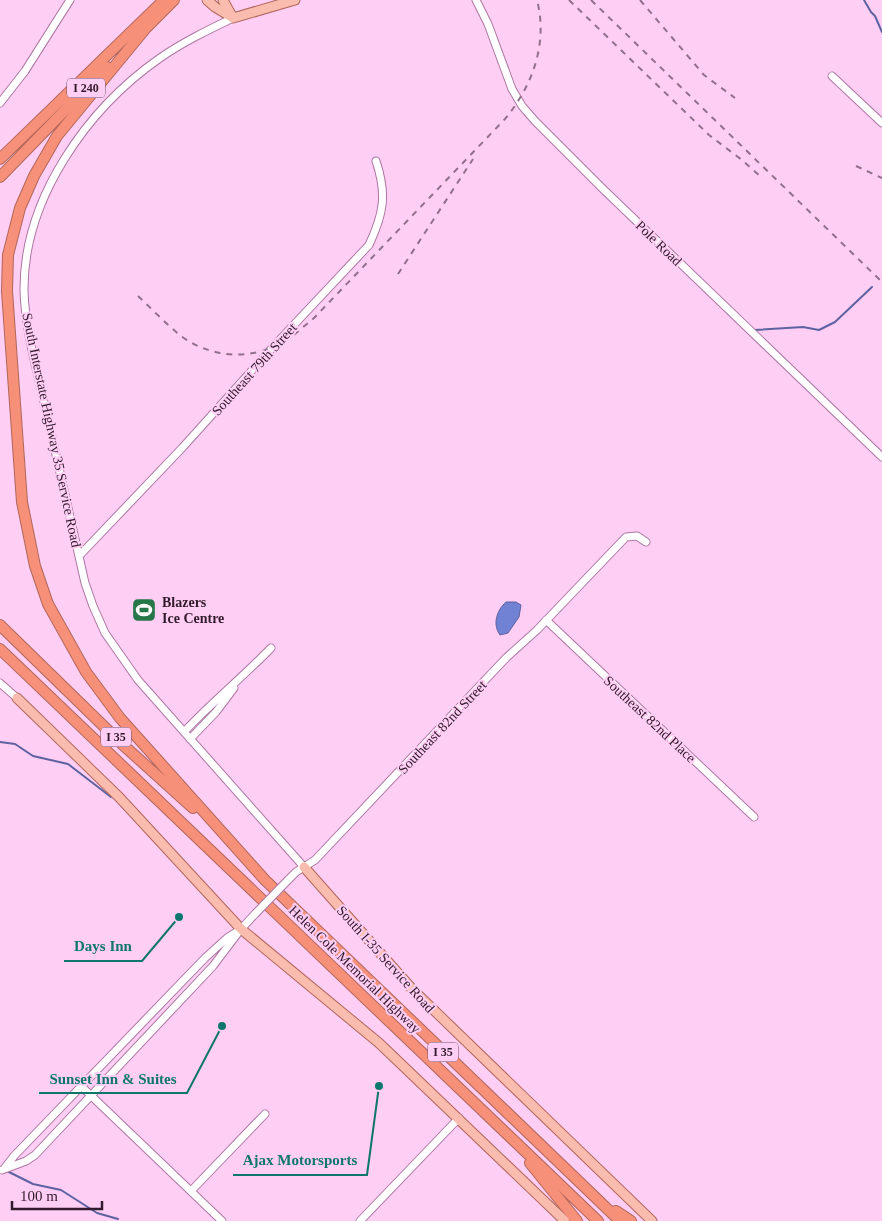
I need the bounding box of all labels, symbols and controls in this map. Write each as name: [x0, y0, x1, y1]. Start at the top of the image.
road number: I 240: [67, 78, 105, 98]
street label: Pole Road: [633, 218, 685, 269]
street label: South Interstate Highway 35 Service Road: [19, 312, 84, 549]
street label: Southeast 79th Street: [209, 320, 300, 419]
place label: Blazers Ice Centre: [162, 595, 224, 626]
sports icon: Blazers Ice Centre: [131, 597, 157, 623]
street label: Southeast 82nd Place: [601, 673, 699, 766]
street label: Southeast 82nd Street: [395, 678, 490, 777]
road number: I 35: [101, 728, 131, 746]
street label: Helen Cole Memorial Highway: [286, 903, 423, 1036]
street label: South I-35 Service Road: [334, 903, 437, 1016]
callout: Days Inn: [64, 931, 142, 961]
text: Days Inn: [74, 938, 133, 954]
road number: I 35: [428, 1042, 458, 1062]
callout: Sunset Inn & Suites: [39, 1063, 187, 1093]
text: Sunset Inn & Suites: [49, 1071, 177, 1087]
callout: Ajax Motorsports: [233, 1145, 367, 1175]
text: Ajax Motorsports: [243, 1152, 357, 1168]
scale bar: [12, 1178, 102, 1210]
text: 100 m: [20, 1188, 58, 1204]

